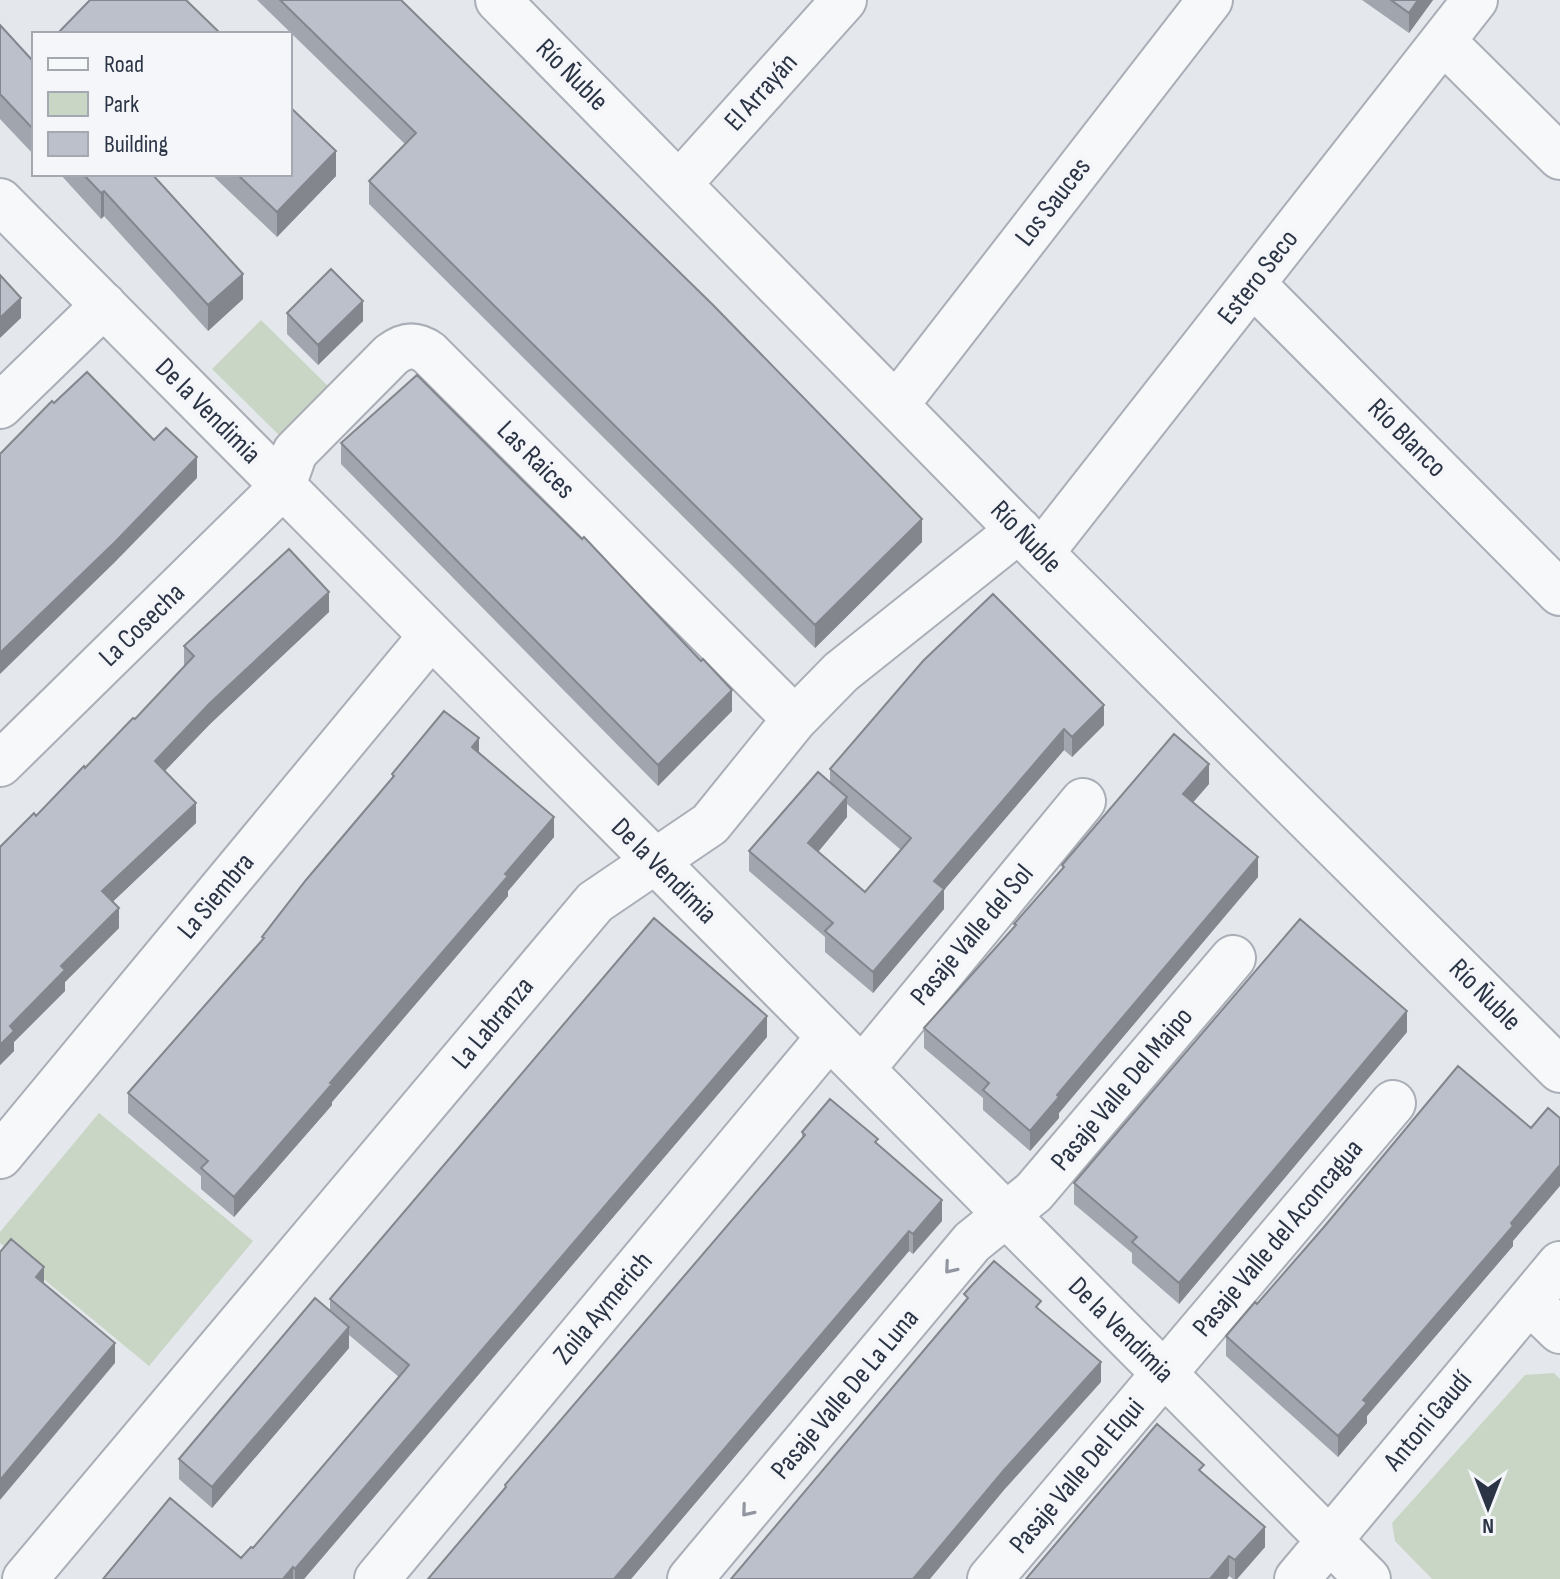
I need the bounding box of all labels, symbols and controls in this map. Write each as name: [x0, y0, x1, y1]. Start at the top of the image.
legend: [32, 32, 292, 176]
street label: Río Ñuble: [529, 32, 615, 118]
street label: El Arrayán: [718, 46, 804, 138]
text: Road: [104, 50, 144, 79]
text: Park: [104, 90, 139, 119]
text: Building: [104, 130, 168, 159]
street label: Los Sauces: [1008, 151, 1098, 253]
street label: Estero Seco: [1211, 223, 1305, 331]
street label: De la Vendimia: [148, 351, 268, 471]
street label: Río Blanco: [1361, 392, 1453, 484]
street label: Las Raices: [490, 414, 582, 506]
street label: Río Ñuble: [983, 494, 1069, 580]
street label: La Cosecha: [92, 576, 192, 674]
street label: De la Vendimia: [604, 811, 724, 931]
street label: La Siembra: [171, 846, 261, 946]
street label: Pasaje Valle del Sol: [904, 858, 1040, 1012]
street label: Río Ñuble: [1442, 952, 1528, 1038]
street label: La Labranza: [445, 970, 541, 1076]
street label: Pasaje Valle Del Maipo: [1044, 1001, 1200, 1177]
street label: Pasaje Valle del Aconcagua: [1186, 1133, 1370, 1343]
street label: Zoila Aymerich: [547, 1245, 659, 1371]
one-way arrow: [945, 1259, 960, 1274]
street label: De la Vendimia: [1061, 1270, 1181, 1390]
street label: Pasaje Valle De La Luna: [764, 1302, 926, 1486]
street label: Antoni Gaudí: [1376, 1364, 1480, 1478]
street label: Pasaje Valle Del Elqui: [1003, 1392, 1151, 1560]
north arrow: [1448, 1467, 1528, 1547]
one-way arrow: [742, 1501, 757, 1516]
text: N: [1482, 1512, 1494, 1539]

